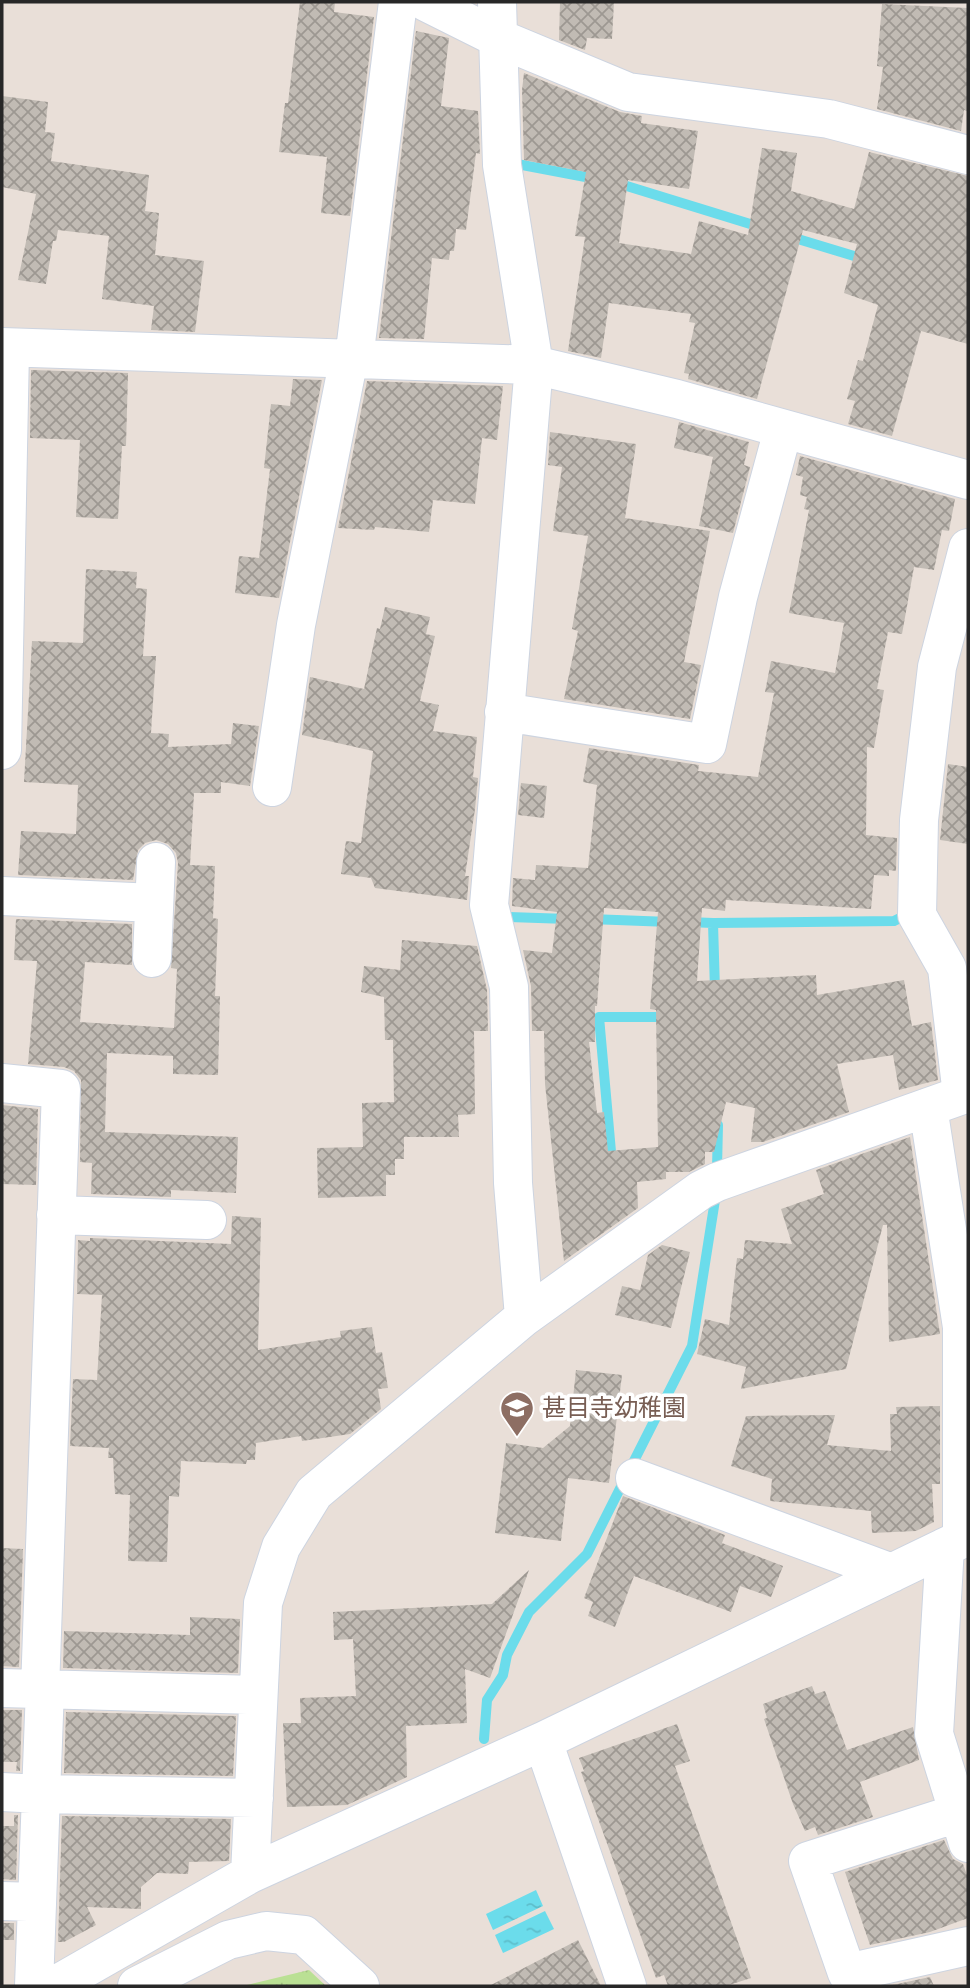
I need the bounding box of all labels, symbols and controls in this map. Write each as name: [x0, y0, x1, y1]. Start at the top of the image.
school or university icon: 甚目寺幼稚園: [498, 1389, 536, 1438]
place label: 甚目寺幼稚園: [542, 1390, 686, 1423]

